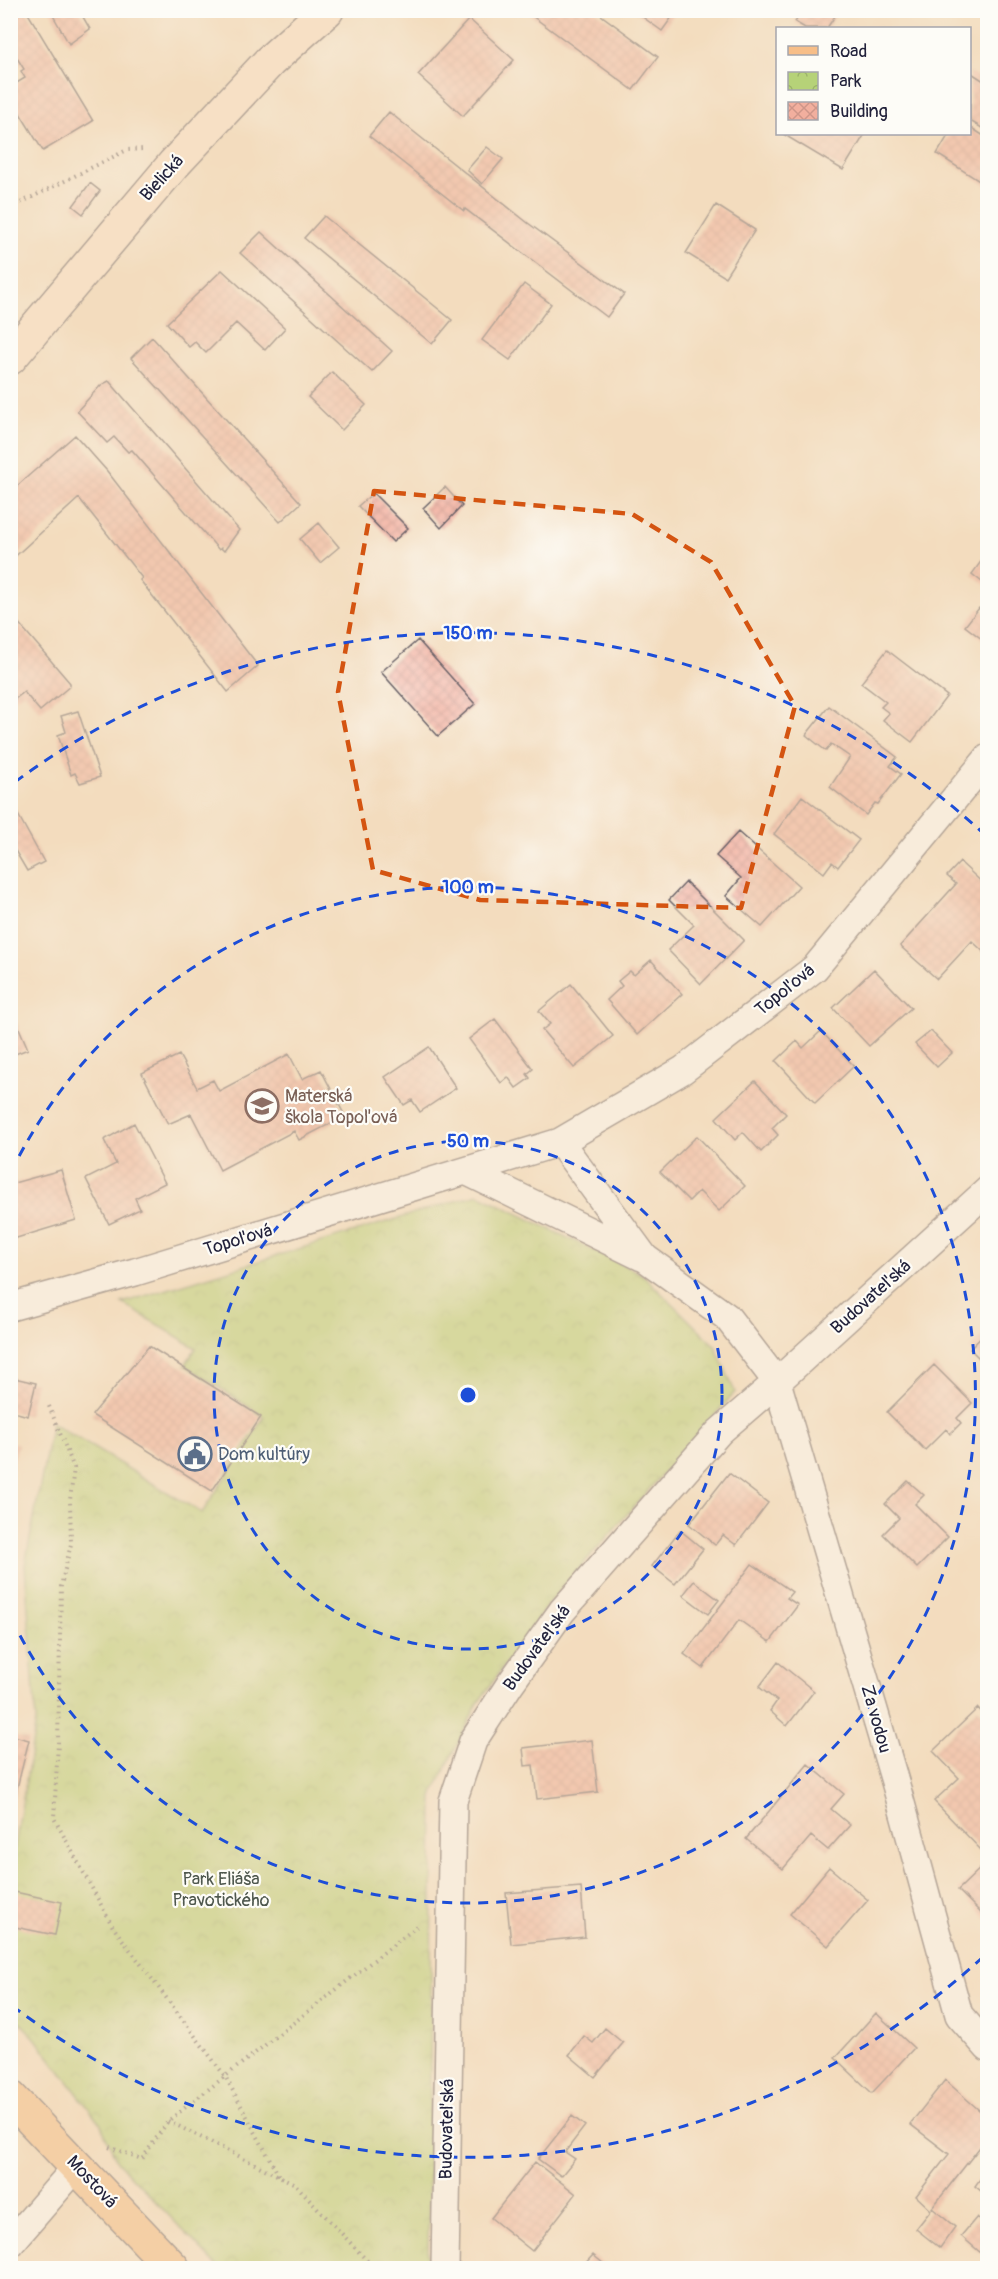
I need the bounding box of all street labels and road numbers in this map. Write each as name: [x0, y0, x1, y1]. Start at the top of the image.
street label: Bielická: [135, 150, 189, 206]
street label: Topoľová: [750, 959, 820, 1021]
street label: Topoľová: [201, 1219, 275, 1261]
street label: Budovateľská: [826, 1255, 916, 1339]
street label: Budovateľská: [498, 1601, 576, 1695]
street label: Za vodou: [855, 1682, 897, 1756]
street label: Budovateľská: [435, 2079, 459, 2179]
street label: Mostová: [62, 2151, 122, 2213]

